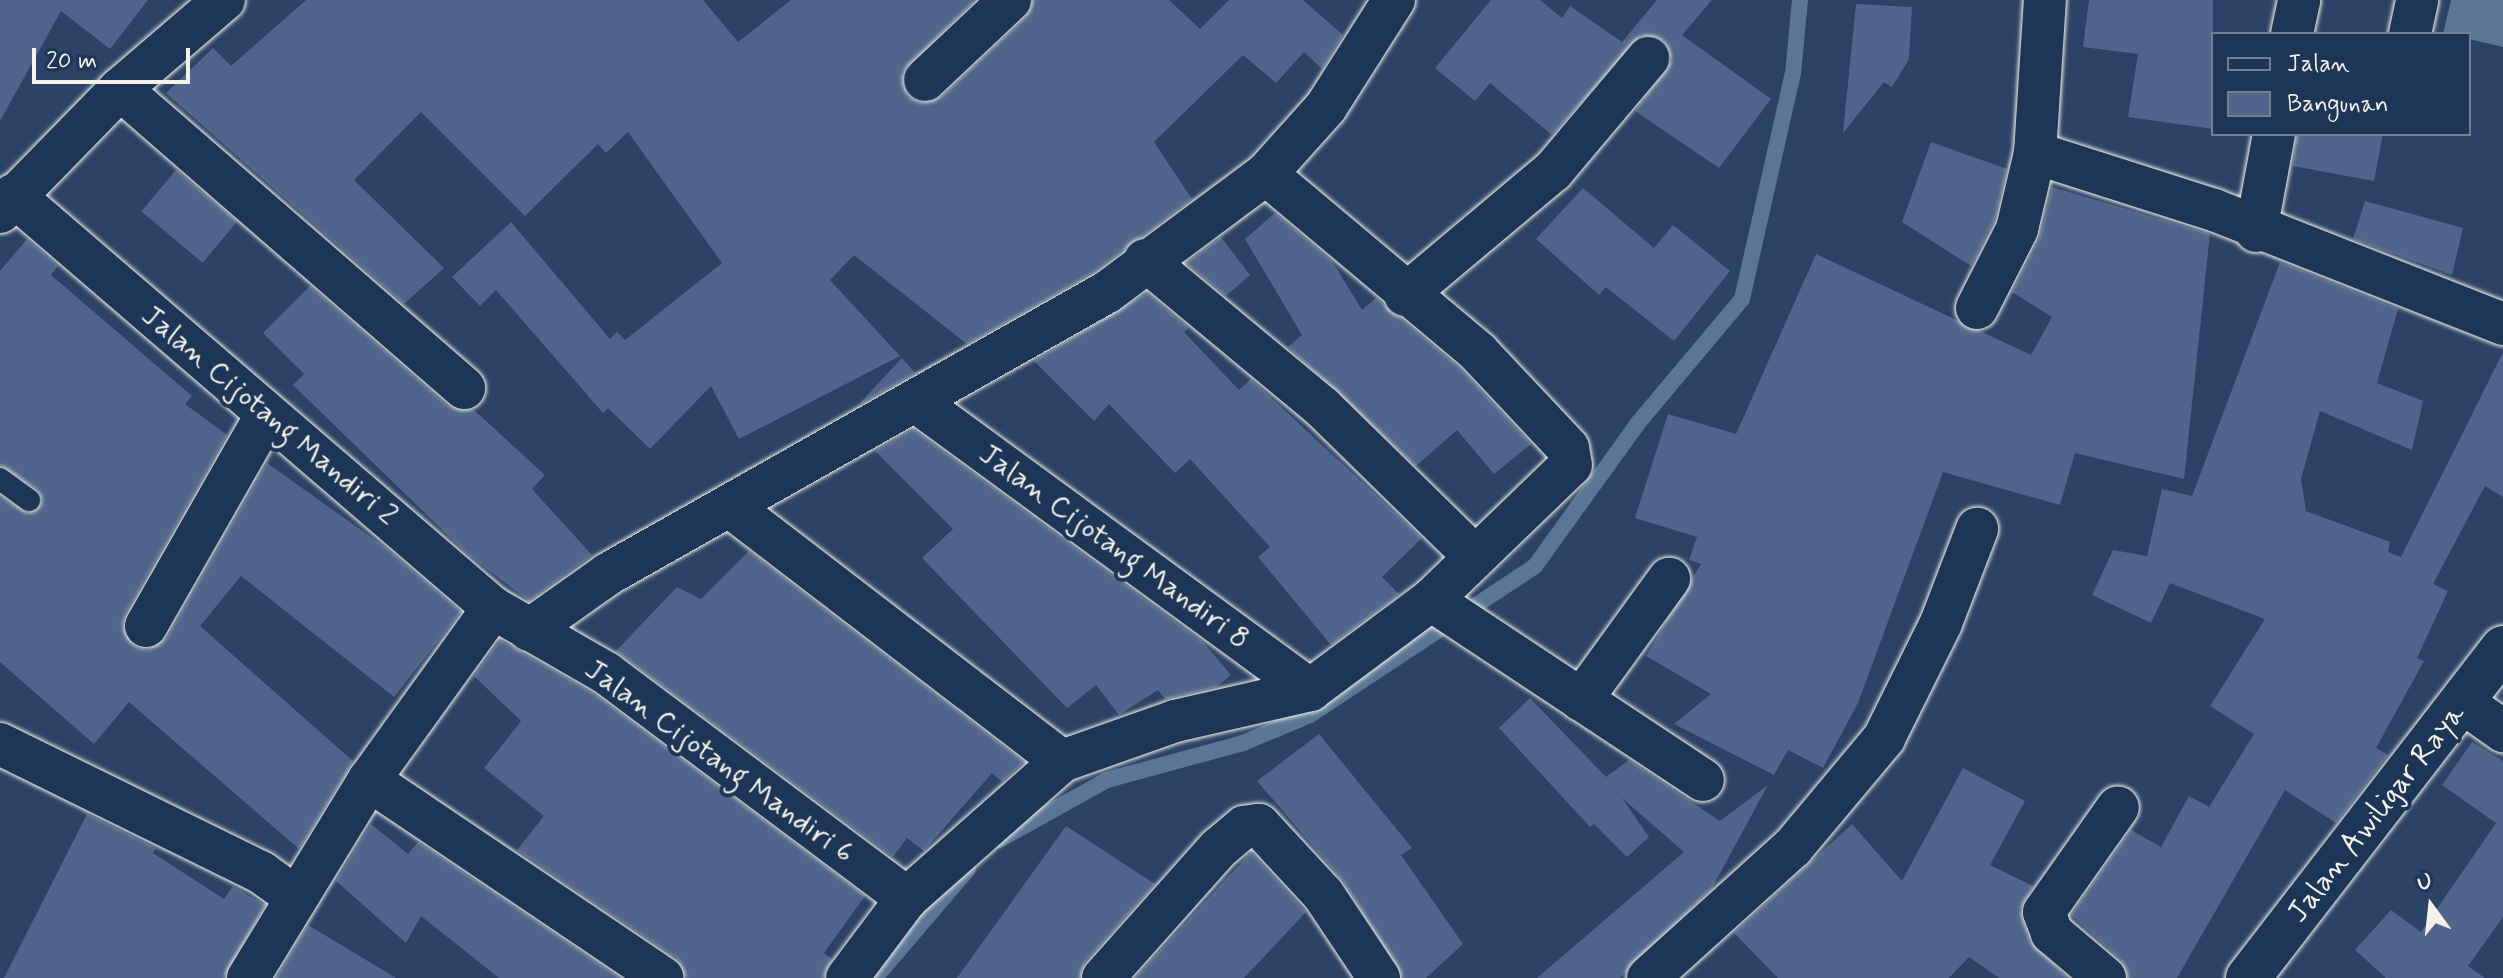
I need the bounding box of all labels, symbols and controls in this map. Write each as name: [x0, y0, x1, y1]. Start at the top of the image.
scale bar: [36, 32, 194, 82]
legend: [2211, 32, 2471, 136]
text: 20 m: [46, 46, 97, 77]
text: Jalan: [2287, 49, 2350, 80]
text: Bangunan: [2287, 89, 2388, 120]
street label: Jalan Cijotang Mandiri 2: [132, 297, 406, 535]
street label: Jalan Cijotang Mandiri 8: [970, 435, 1258, 659]
street label: Jalan Cijotang Mandiri 6: [575, 651, 863, 873]
street label: Jalan Awiligar Raya: [2282, 699, 2472, 929]
north arrow: [2391, 866, 2471, 946]
text: U: [2414, 867, 2435, 898]

